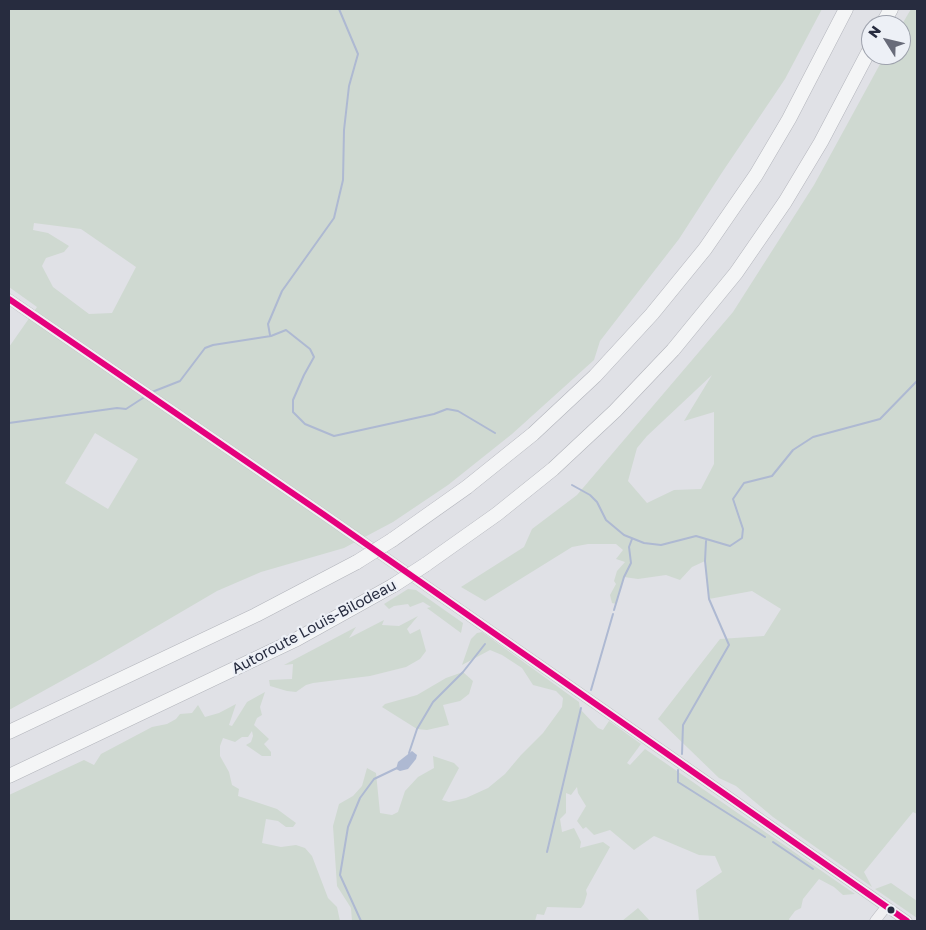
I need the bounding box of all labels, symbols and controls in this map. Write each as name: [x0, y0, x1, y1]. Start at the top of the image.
north arrow: [861, 15, 911, 65]
text: N: [864, 22, 884, 41]
street label: Autoroute Louis-Bilodeau: [229, 576, 399, 678]
unlabelled marker: [886, 905, 896, 915]

